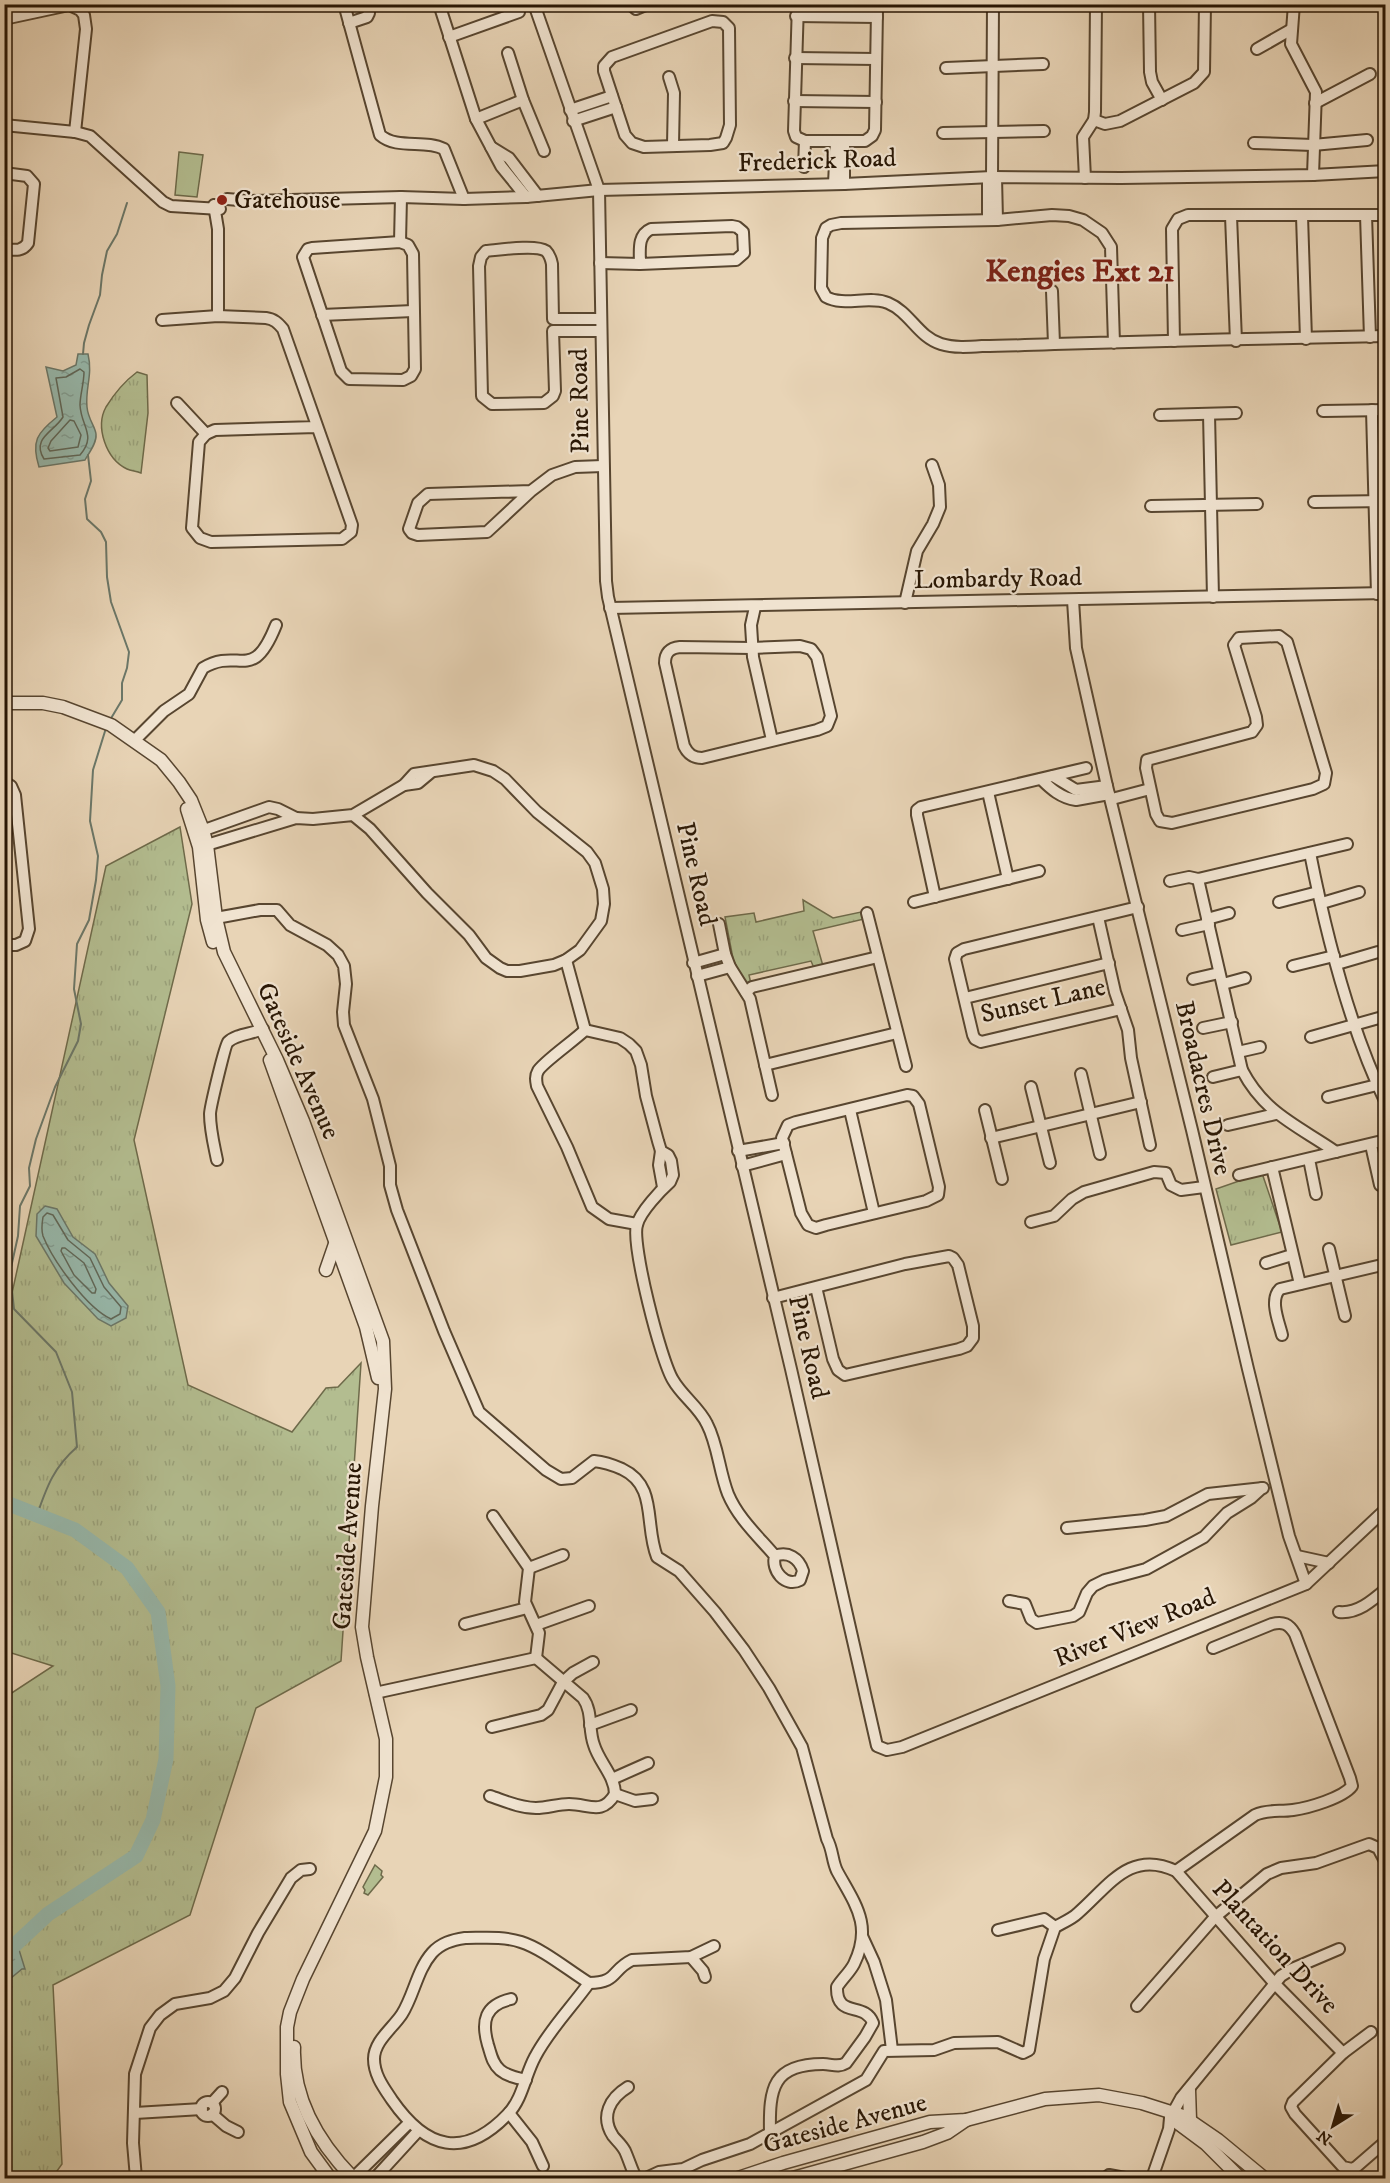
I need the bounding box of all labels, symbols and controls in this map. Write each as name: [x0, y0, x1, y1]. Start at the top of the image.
street label: Frederick Road: [737, 142, 897, 180]
place label: Gatehouse: [234, 184, 341, 217]
marker: Gatehouse: [215, 193, 229, 207]
district label: Kengies Ext 21: [985, 252, 1175, 292]
street label: Pine Road: [563, 348, 597, 454]
street label: Lombardy Road: [914, 561, 1082, 597]
street label: Pine Road: [668, 819, 724, 929]
street label: Sunset Lane: [977, 971, 1109, 1031]
street label: Gateside Avenue: [249, 978, 347, 1144]
street label: Broadacres Drive: [1167, 998, 1239, 1178]
street label: Pine Road: [780, 1292, 836, 1402]
street label: Gateside Avenue: [326, 1461, 370, 1631]
street label: River View Road: [1049, 1581, 1221, 1675]
street label: Plantation Drive: [1204, 1873, 1346, 2021]
street label: Gateside Avenue: [760, 2086, 930, 2162]
north arrow: [1303, 2096, 1363, 2156]
text: N: [1313, 2125, 1336, 2149]

